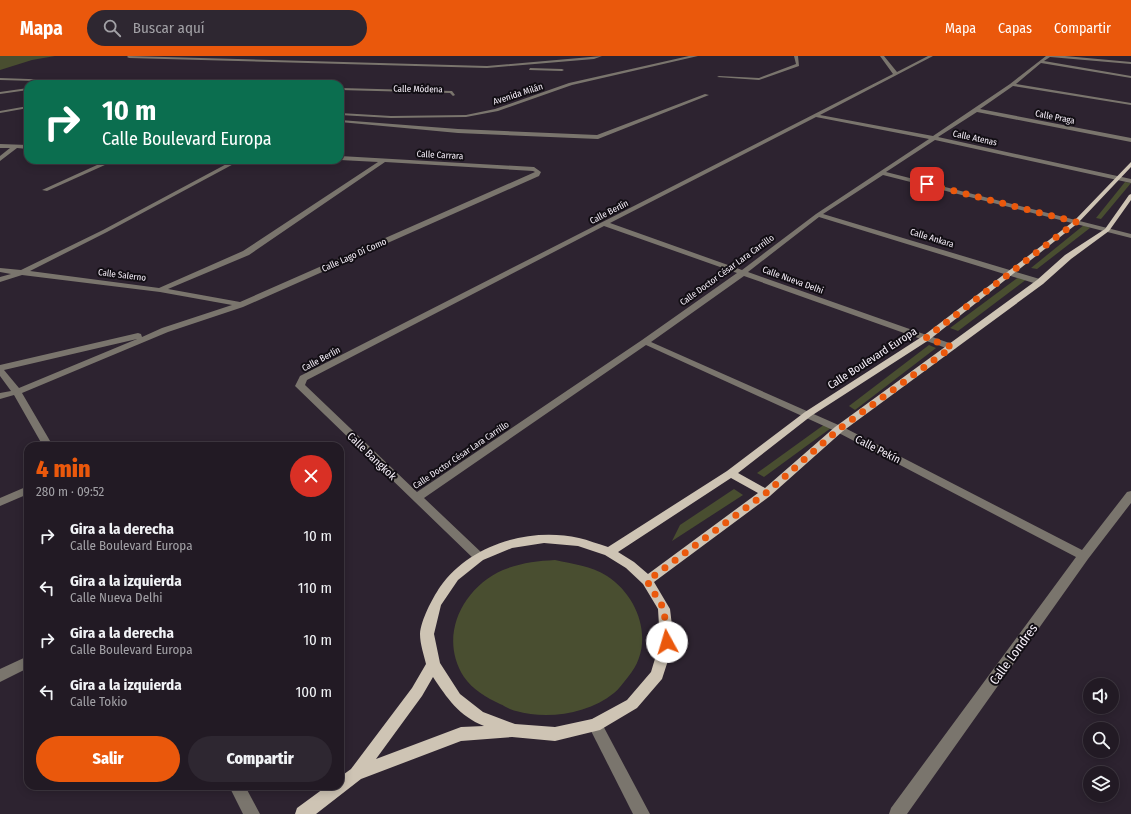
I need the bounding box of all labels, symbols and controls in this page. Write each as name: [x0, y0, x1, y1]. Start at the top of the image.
search box: [87, 10, 367, 46]
text: Mapa: [20, 17, 63, 40]
icon: search: [101, 17, 123, 39]
text: Buscar aquí: [133, 19, 205, 37]
text: Mapa: [945, 20, 976, 37]
text: Capas: [998, 20, 1032, 37]
text: Compartir: [1054, 20, 1111, 37]
street label: Avenida Milán: [492, 81, 544, 107]
street label: Calle Módena: [393, 84, 443, 94]
text: 10 m: [102, 94, 156, 127]
icon: right: [36, 96, 88, 148]
street label: Calle Praga: [1034, 108, 1076, 126]
text: Calle Boulevard Europa: [102, 128, 272, 150]
street label: Calle Atenas: [952, 128, 998, 148]
street label: Calle Carrara: [416, 149, 464, 161]
pin: [910, 167, 944, 201]
icon: arrive: [916, 173, 938, 195]
street label: Calle Berlín: [588, 198, 630, 226]
street label: Calle Ankara: [909, 227, 956, 250]
street label: Calle Doctor César Lara Carrillo: [678, 232, 776, 307]
street label: Calle Lago Dí Como: [320, 236, 388, 274]
street label: Calle Nueva Delhi: [761, 264, 825, 296]
street label: Calle Salerno: [97, 267, 147, 283]
street label: Calle Boulevard Europa: [825, 325, 919, 392]
street label: Calle Berlín: [300, 345, 342, 373]
street label: Calle Doctor César Lara Carrillo: [411, 419, 511, 491]
street label: Calle Bangkok: [345, 430, 399, 483]
street label: Calle Pekín: [853, 433, 903, 466]
text: 4 min: [36, 455, 90, 483]
button: close: [290, 455, 332, 497]
text: 280 m · 09:52: [36, 484, 104, 499]
text: Gira a la derecha: [70, 520, 174, 538]
icon: right: [36, 525, 58, 547]
text: 10 m: [303, 527, 332, 545]
text: Calle Boulevard Europa: [70, 538, 193, 553]
text: Gira a la izquierda: [70, 572, 182, 590]
icon: left: [36, 577, 58, 599]
text: 110 m: [298, 579, 332, 597]
text: Calle Nueva Delhi: [70, 590, 163, 605]
position arrow: [646, 621, 688, 663]
street label: Calle Londres: [986, 621, 1041, 688]
text: Gira a la derecha: [70, 624, 174, 642]
icon: right: [36, 629, 58, 651]
text: 10 m: [303, 631, 332, 649]
text: Calle Boulevard Europa: [70, 642, 193, 657]
text: Gira a la izquierda: [70, 676, 182, 694]
map controls: [1083, 678, 1119, 802]
button: sound: [1083, 678, 1119, 714]
icon: left: [36, 681, 58, 703]
text: 100 m: [295, 683, 332, 701]
text: Calle Tokio: [70, 694, 127, 709]
button: search: [1083, 722, 1119, 758]
button: Salir: [36, 736, 180, 782]
button: Compartir: [188, 736, 332, 782]
button: layers: [1083, 766, 1119, 802]

